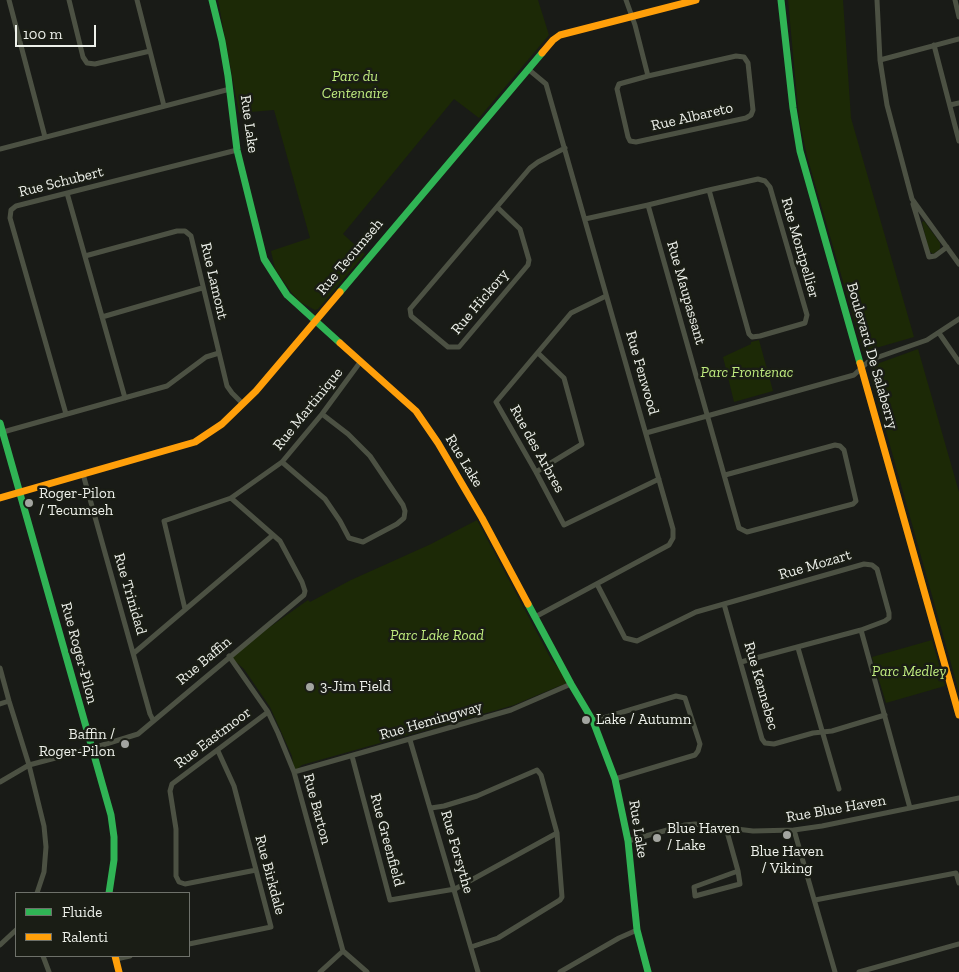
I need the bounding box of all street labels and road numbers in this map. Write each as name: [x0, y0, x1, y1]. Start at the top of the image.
street label: Rue Lake: [236, 94, 262, 154]
street label: Rue Albareto: [649, 99, 735, 135]
street label: Rue Schubert: [17, 163, 105, 201]
street label: Rue Montpellier: [777, 196, 823, 300]
street label: Rue Tecumseh: [313, 215, 387, 299]
street label: Rue Maupassant: [663, 239, 709, 347]
street label: Rue Lamont: [196, 241, 232, 321]
street label: Rue Hickory: [447, 266, 513, 338]
street label: Boulevard De Salaberry: [842, 281, 902, 431]
street label: Rue Fenwood: [621, 329, 663, 417]
street label: Rue Martinique: [269, 364, 347, 454]
street label: Rue des Arbres: [506, 402, 568, 496]
street label: Rue Lake: [441, 431, 487, 491]
street label: Rue Mozart: [777, 546, 853, 584]
street label: Rue Trinidad: [110, 551, 150, 637]
street label: Rue Roger-Pilon: [57, 600, 101, 706]
street label: Rue Baffin: [173, 633, 235, 689]
street label: Rue Kennebec: [740, 640, 782, 732]
street label: Rue Hemingway: [377, 698, 485, 744]
street label: Rue Eastmoor: [171, 703, 255, 773]
street label: Rue Barton: [299, 772, 335, 846]
street label: Rue Blue Haven: [785, 791, 887, 827]
street label: Rue Greenfield: [366, 792, 408, 888]
street label: Rue Lake: [625, 799, 651, 859]
street label: Rue Forsythe: [437, 808, 477, 896]
street label: Rue Birkdale: [251, 833, 289, 917]

